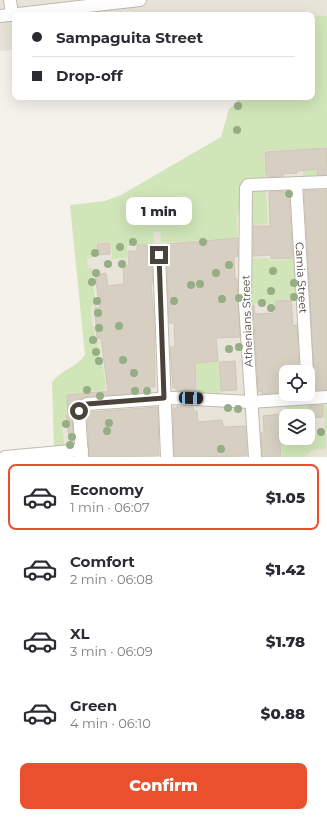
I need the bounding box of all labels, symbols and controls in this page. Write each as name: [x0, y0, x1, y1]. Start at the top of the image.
text: Sampaguita Street: [56, 28, 203, 47]
text: Drop-off: [56, 66, 123, 85]
callout: 1 min: [126, 197, 192, 225]
text: 1 min: [141, 203, 177, 219]
street label: Camia Street: [292, 242, 311, 314]
route end: [150, 246, 168, 264]
street label: Athenians Street: [238, 274, 256, 367]
map controls: [279, 365, 315, 445]
button: locate: [279, 365, 315, 401]
car: [179, 392, 203, 404]
route start: [70, 402, 88, 420]
button: layers: [279, 409, 315, 445]
icon: car: [22, 479, 58, 515]
text: Economy: [70, 480, 143, 499]
text: $1.05: [266, 488, 305, 507]
text: 1 min · 06:07: [70, 499, 150, 515]
icon: car: [22, 551, 58, 587]
text: Comfort: [70, 552, 135, 571]
text: $1.42: [266, 560, 305, 579]
text: 2 min · 06:08: [70, 571, 153, 587]
icon: car: [22, 623, 58, 659]
text: XL: [70, 624, 89, 643]
text: $1.78: [266, 632, 305, 651]
text: 3 min · 06:09: [70, 643, 153, 659]
icon: car: [22, 695, 58, 731]
text: Green: [70, 696, 117, 715]
text: $0.88: [261, 704, 305, 723]
text: 4 min · 06:10: [70, 715, 151, 731]
button: Confirm: [20, 763, 307, 809]

